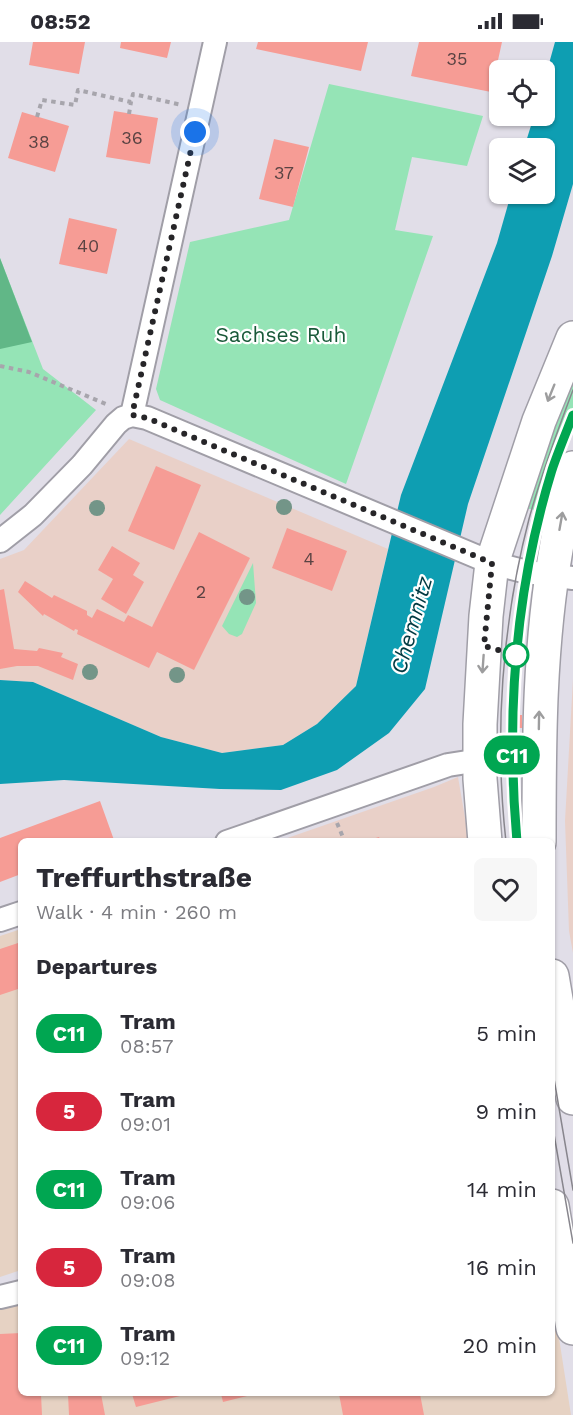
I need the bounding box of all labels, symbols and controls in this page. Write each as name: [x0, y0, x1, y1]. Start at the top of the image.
text: 08:52: [30, 9, 91, 34]
house number: 35: [447, 48, 467, 69]
map controls: [489, 60, 555, 204]
button: locate: [489, 60, 555, 126]
your location: [180, 117, 210, 147]
house number: 36: [121, 127, 143, 148]
house number: 38: [28, 131, 50, 152]
button: layers: [489, 138, 555, 204]
house number: 37: [274, 162, 294, 183]
house number: 40: [77, 235, 99, 256]
park label: Sachses Ruh: [216, 322, 347, 347]
one-way arrow: [545, 383, 556, 401]
one-way arrow: [556, 512, 567, 531]
house number: 4: [304, 548, 315, 569]
water label: Chemnitz: [386, 573, 437, 677]
house number: 2: [196, 581, 206, 602]
unlabelled marker: [503, 642, 529, 668]
one-way arrow: [477, 653, 488, 673]
one-way arrow: [533, 711, 545, 731]
line badge: C11: [478, 736, 546, 774]
text: C11: [496, 743, 528, 768]
button: heart: [474, 858, 537, 921]
text: Treffurthstraße: [36, 861, 252, 894]
text: Walk · 4 min · 260 m: [36, 900, 237, 924]
text: Departures: [36, 954, 157, 979]
text: Tram: [120, 1009, 176, 1034]
text: C11: [53, 1021, 85, 1046]
text: 5 min: [476, 1021, 537, 1046]
text: 08:57: [120, 1034, 174, 1058]
text: Tram: [120, 1087, 176, 1112]
text: 5: [63, 1099, 75, 1124]
text: 9 min: [475, 1099, 537, 1124]
text: 09:01: [120, 1112, 171, 1136]
text: Tram: [120, 1165, 176, 1190]
text: C11: [53, 1177, 85, 1202]
text: 14 min: [467, 1177, 537, 1202]
text: 09:06: [120, 1190, 175, 1214]
text: Tram: [120, 1243, 176, 1268]
text: 5: [63, 1255, 75, 1280]
text: 16 min: [467, 1255, 537, 1280]
text: 09:08: [120, 1268, 175, 1292]
text: Tram: [120, 1321, 176, 1346]
text: C11: [53, 1333, 85, 1358]
text: 20 min: [463, 1333, 537, 1358]
text: 09:12: [120, 1346, 170, 1370]

